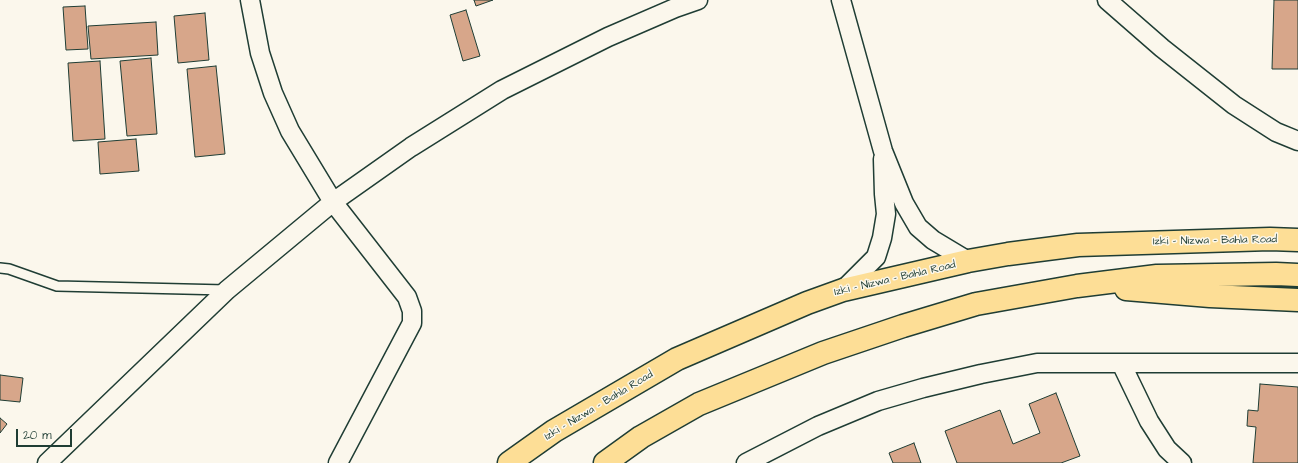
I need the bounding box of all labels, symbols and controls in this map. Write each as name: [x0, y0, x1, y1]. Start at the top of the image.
street label: Izki - Nizwa - Bahla Road: [1153, 233, 1277, 249]
street label: Izki - Nizwa - Bahla Road: [833, 259, 957, 299]
street label: Izki - Nizwa - Bahla Road: [542, 368, 656, 444]
scale bar: [18, 421, 74, 447]
text: 20 m: [23, 427, 52, 444]

